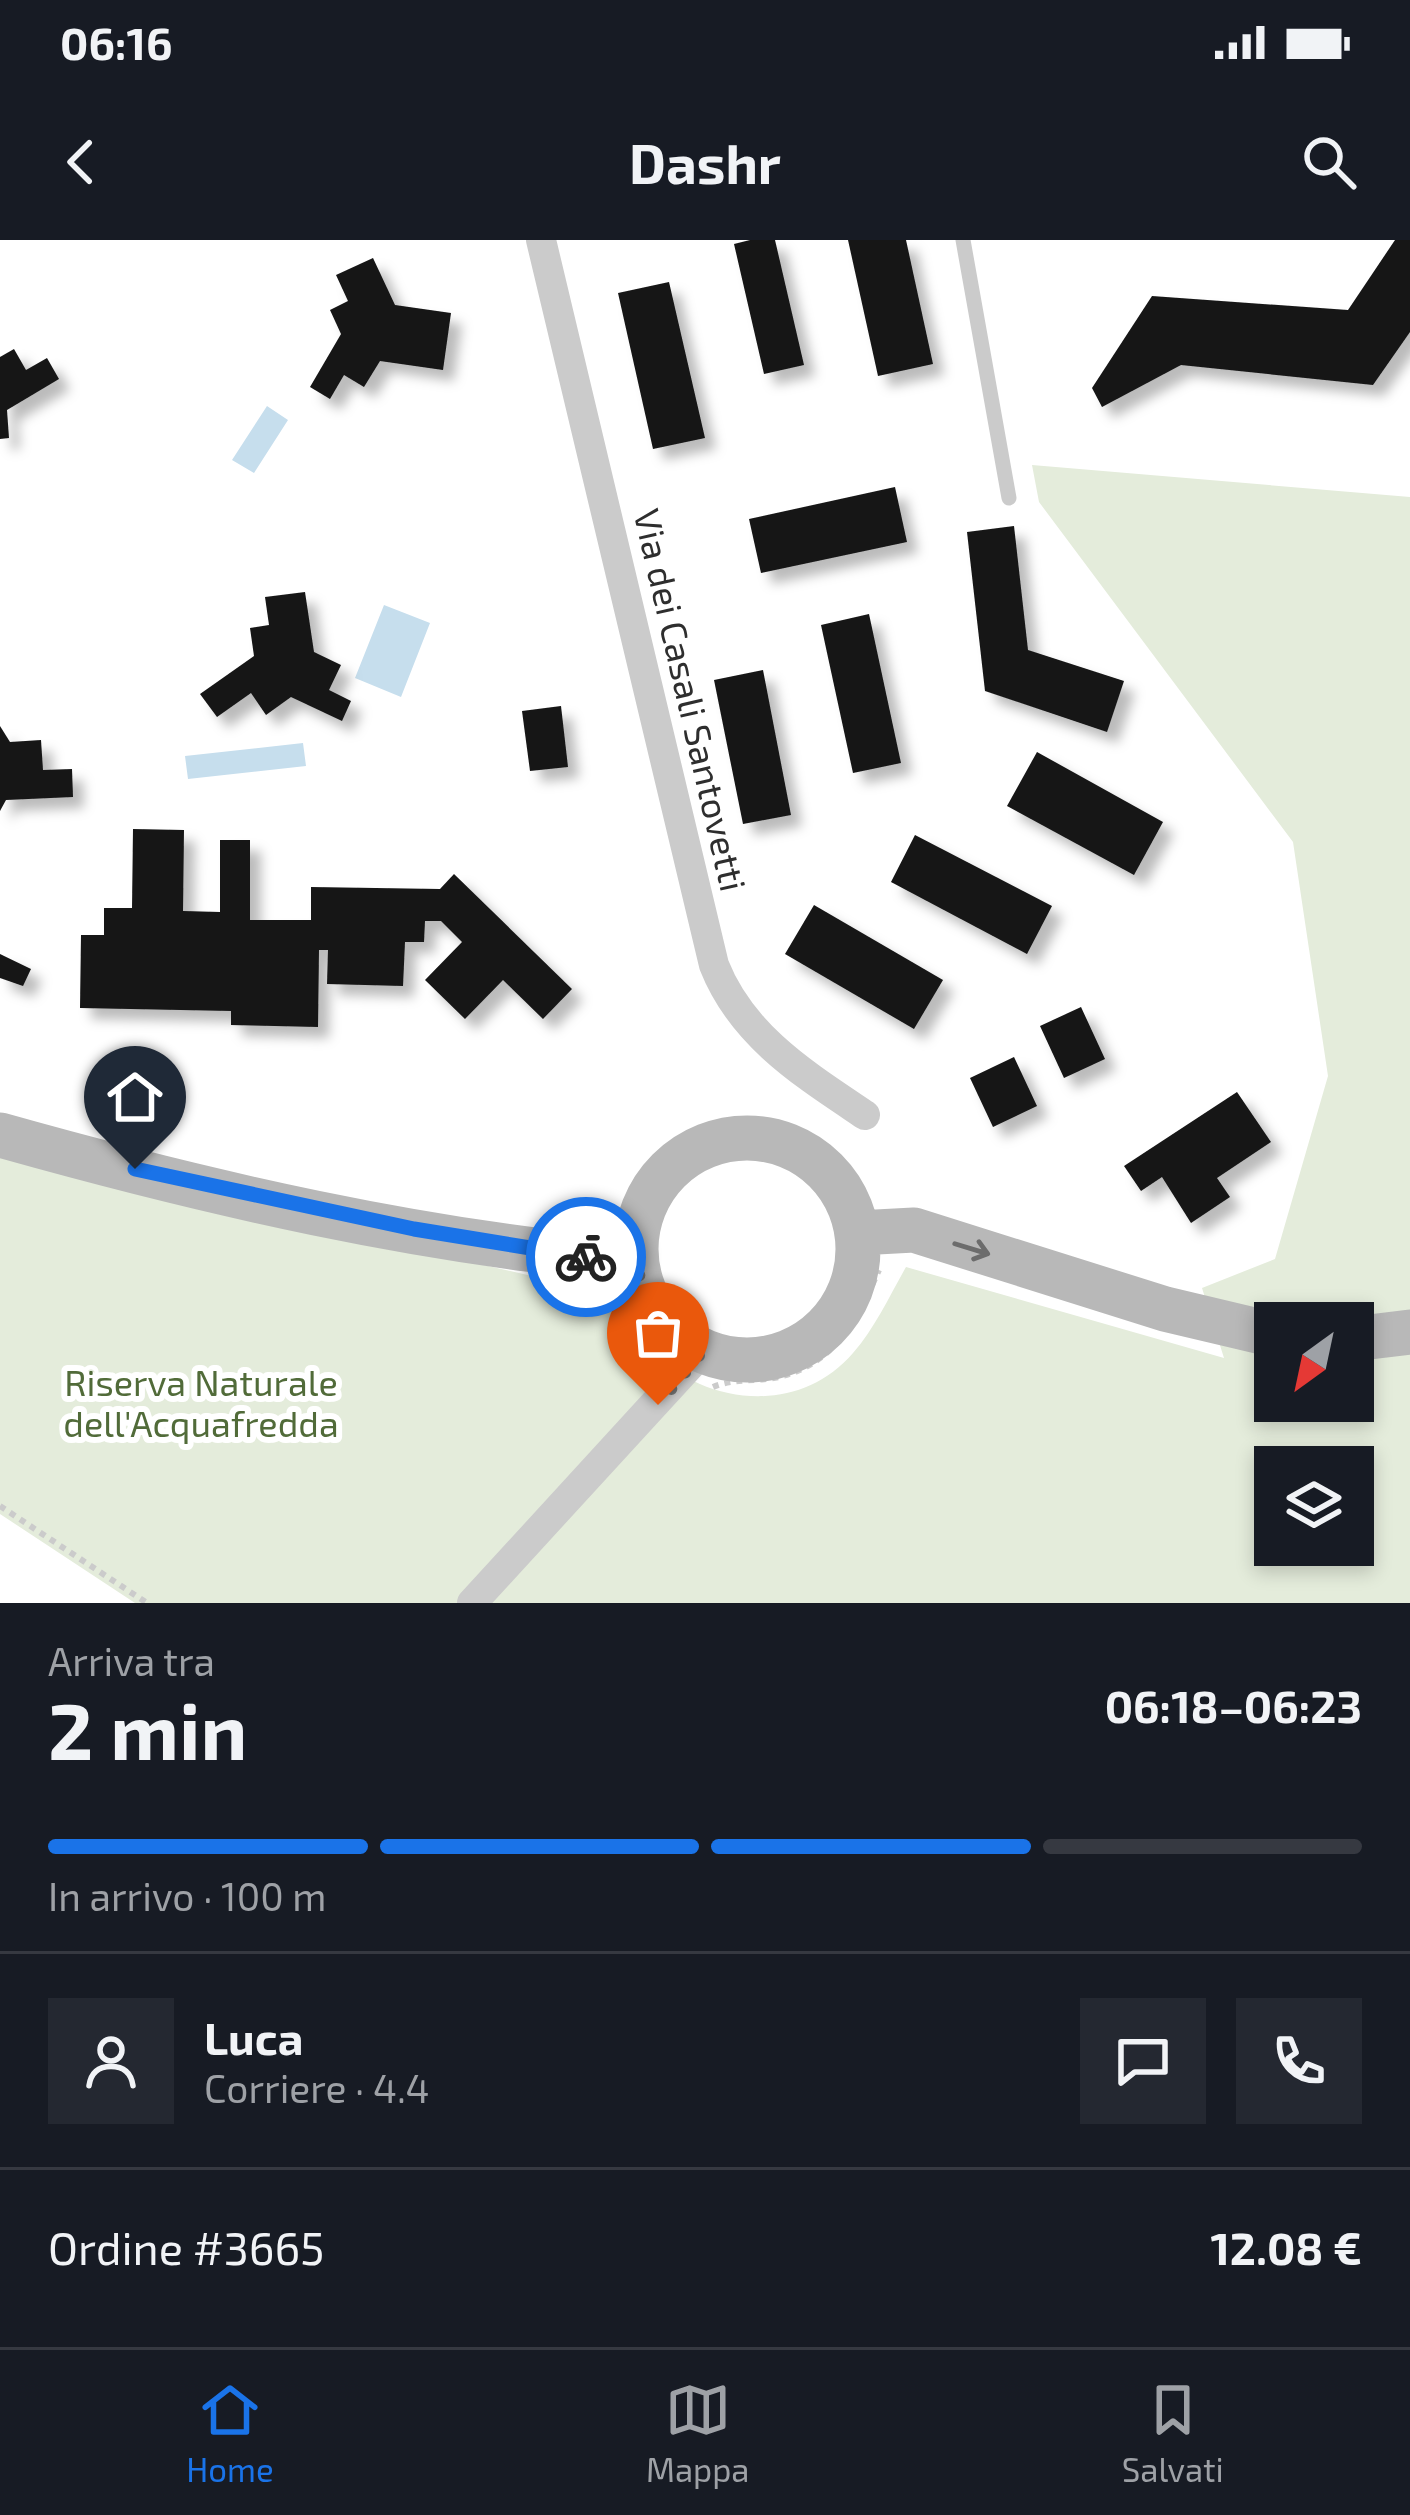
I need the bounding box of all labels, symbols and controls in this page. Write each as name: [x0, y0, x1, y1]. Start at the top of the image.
text: 06:16: [60, 15, 173, 69]
icon: back: [48, 129, 114, 195]
icon: search: [1296, 129, 1362, 195]
text: Dashr: [629, 130, 781, 195]
street label: Via dei Casali Santovetti: [627, 504, 756, 895]
pin: [84, 1046, 186, 1169]
icon: home: [102, 1064, 168, 1130]
courier: [526, 1197, 646, 1317]
icon: bike: [553, 1224, 619, 1290]
one-way arrow: [952, 1239, 990, 1261]
pin: [607, 1282, 709, 1405]
icon: bag: [625, 1300, 691, 1366]
north arrow: [1254, 1302, 1374, 1422]
map controls: [1254, 1302, 1374, 1566]
park label: Riserva Naturale dell'Acquafredda: [63, 1360, 339, 1444]
button: layers: [1254, 1446, 1374, 1566]
text: Arriva tra: [48, 1637, 215, 1684]
text: 06:18–06:23: [1105, 1678, 1362, 1732]
text: 2 min: [48, 1682, 247, 1776]
text: In arrivo · 100 m: [48, 1872, 327, 1919]
button: person: [48, 1998, 174, 2124]
button: chat: [1080, 1998, 1206, 2124]
button: phone: [1236, 1998, 1362, 2124]
text: Luca: [204, 2010, 303, 2064]
text: Corriere · 4.4: [204, 2064, 430, 2111]
text: Ordine #3665: [48, 2220, 324, 2274]
text: 12.08 €: [1210, 2220, 1362, 2274]
tab: Home: [186, 2377, 274, 2489]
tab: Mappa: [646, 2377, 749, 2489]
tab: Salvati: [1122, 2377, 1224, 2489]

